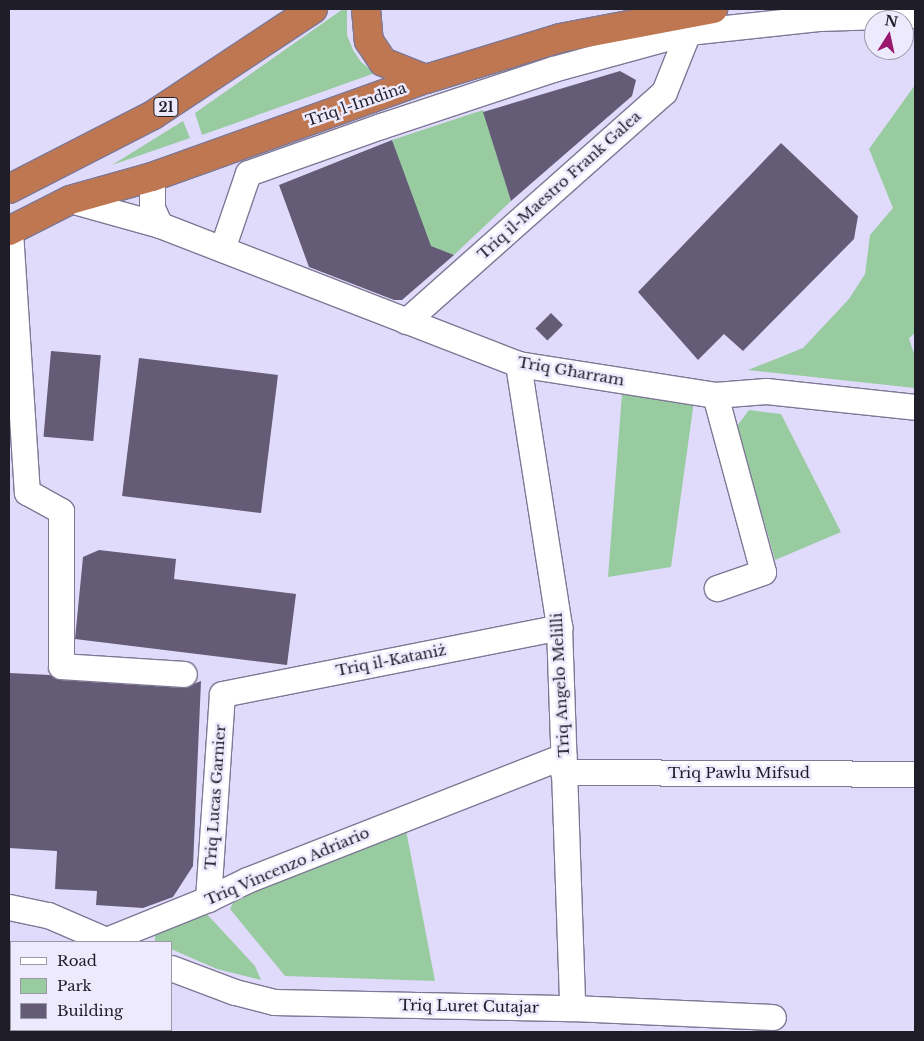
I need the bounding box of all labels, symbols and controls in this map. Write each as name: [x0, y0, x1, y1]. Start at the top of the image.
north arrow: [864, 10, 914, 60]
text: N: [883, 11, 899, 31]
street label: Triq l-Imdina: [303, 78, 409, 130]
road number: 21: [152, 95, 180, 118]
street label: Triq il-Maestro Frank Galea: [474, 107, 644, 263]
street label: Triq Għarram: [516, 353, 626, 389]
street label: Triq Angelo Melilli: [547, 612, 573, 758]
street label: Triq il-Kataniż: [334, 640, 448, 680]
street label: Triq Lucas Garnier: [201, 724, 229, 870]
street label: Triq Pawlu Mifsud: [668, 764, 810, 782]
street label: Triq Vincenzo Adriario: [202, 823, 372, 909]
legend: [10, 941, 172, 1031]
text: Road: [57, 951, 97, 970]
text: Park: [57, 976, 92, 995]
street label: Triq Luret Cutajar: [399, 996, 539, 1016]
text: Building: [57, 1001, 123, 1020]

